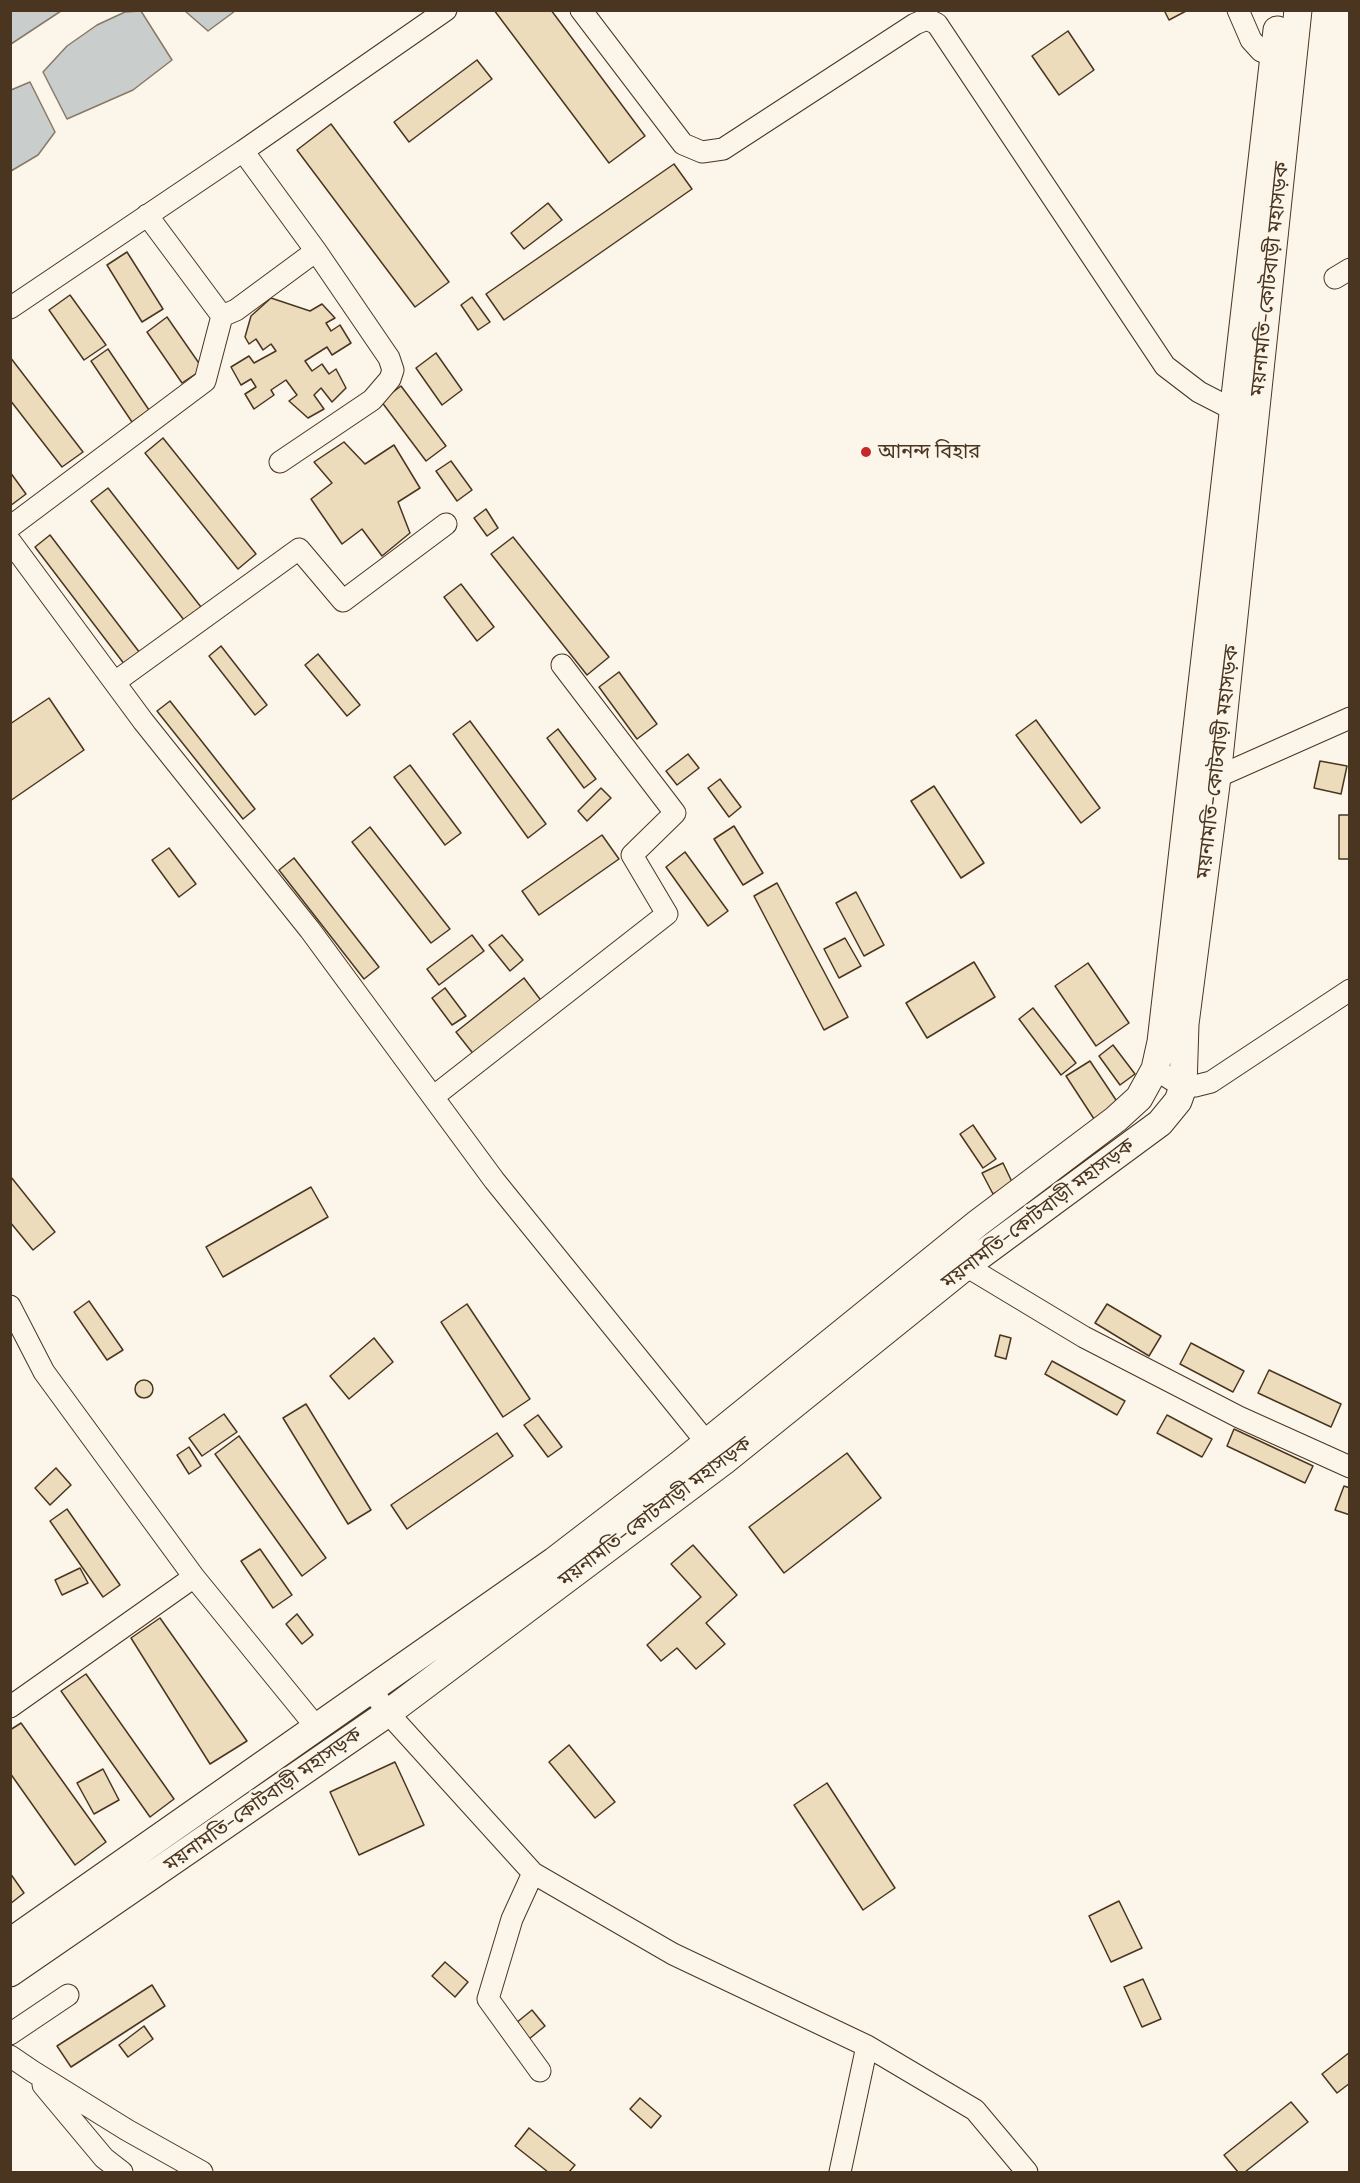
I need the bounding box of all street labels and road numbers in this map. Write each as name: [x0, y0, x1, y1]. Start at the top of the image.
street label: ময়নামতি–কোটবাড়ী মহাসড়ক: [1246, 161, 1294, 397]
street label: ময়নামতি–কোটবাড়ী মহাসড়ক: [1192, 644, 1244, 880]
street label: ময়নামতি–কোটবাড়ী মহাসড়ক: [937, 1134, 1139, 1294]
street label: ময়নামতি–কোটবাড়ী মহাসড়ক: [554, 1432, 756, 1592]
street label: ময়নামতি–কোটবাড়ী মহাসড়ক: [160, 1723, 366, 1877]

